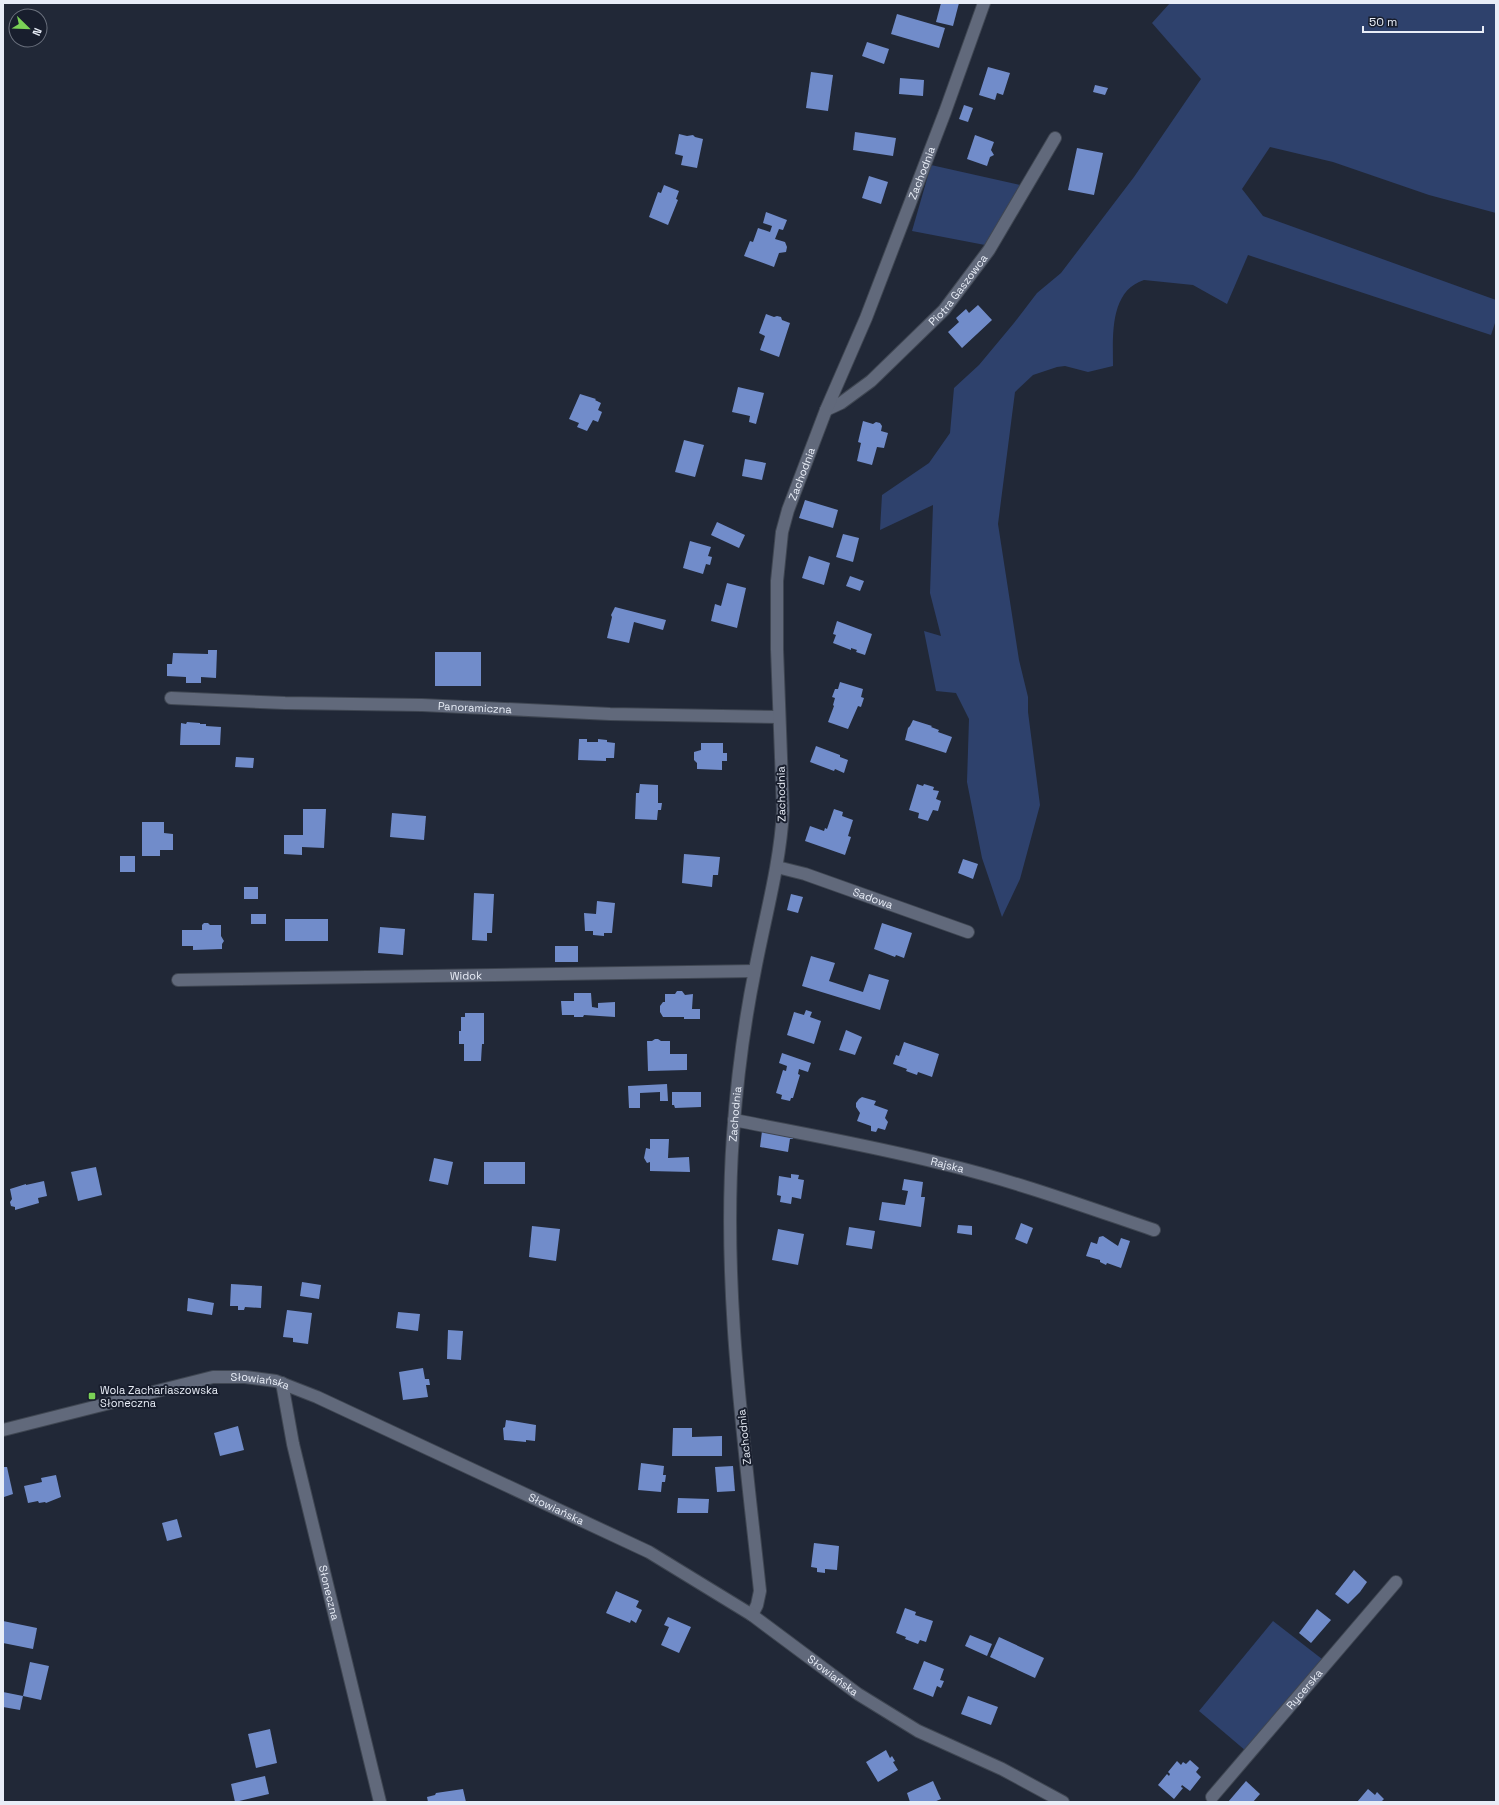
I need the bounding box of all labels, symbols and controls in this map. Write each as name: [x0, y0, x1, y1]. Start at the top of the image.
north arrow: [8, 8, 48, 48]
scale bar: [1363, 8, 1483, 34]
text: 50 m: [1369, 14, 1397, 30]
text: N: [29, 26, 45, 38]
street label: Zachodnia: [905, 144, 938, 201]
street label: Piotra Gaszowca: [925, 251, 991, 328]
street label: Zachodnia: [785, 445, 818, 502]
street label: Panoramiczna: [437, 699, 513, 716]
street label: Zachodnia: [774, 765, 788, 822]
street label: Sadowa: [851, 885, 896, 912]
street label: Widok: [450, 968, 482, 983]
street label: Zachodnia: [726, 1085, 744, 1142]
street label: Rajska: [929, 1154, 966, 1176]
street label: Słowiańska: [230, 1370, 292, 1393]
place label: Wola Zachariaszowska Słoneczna: [100, 1383, 219, 1410]
marker: Wola Zachariaszowska Słoneczna: [87, 1391, 97, 1401]
street label: Zachodnia: [734, 1408, 754, 1465]
street label: Słowiańska: [526, 1490, 587, 1528]
street label: Słoneczna: [316, 1564, 343, 1622]
street label: Słowiańska: [805, 1652, 862, 1699]
street label: Rycerska: [1283, 1666, 1326, 1712]

